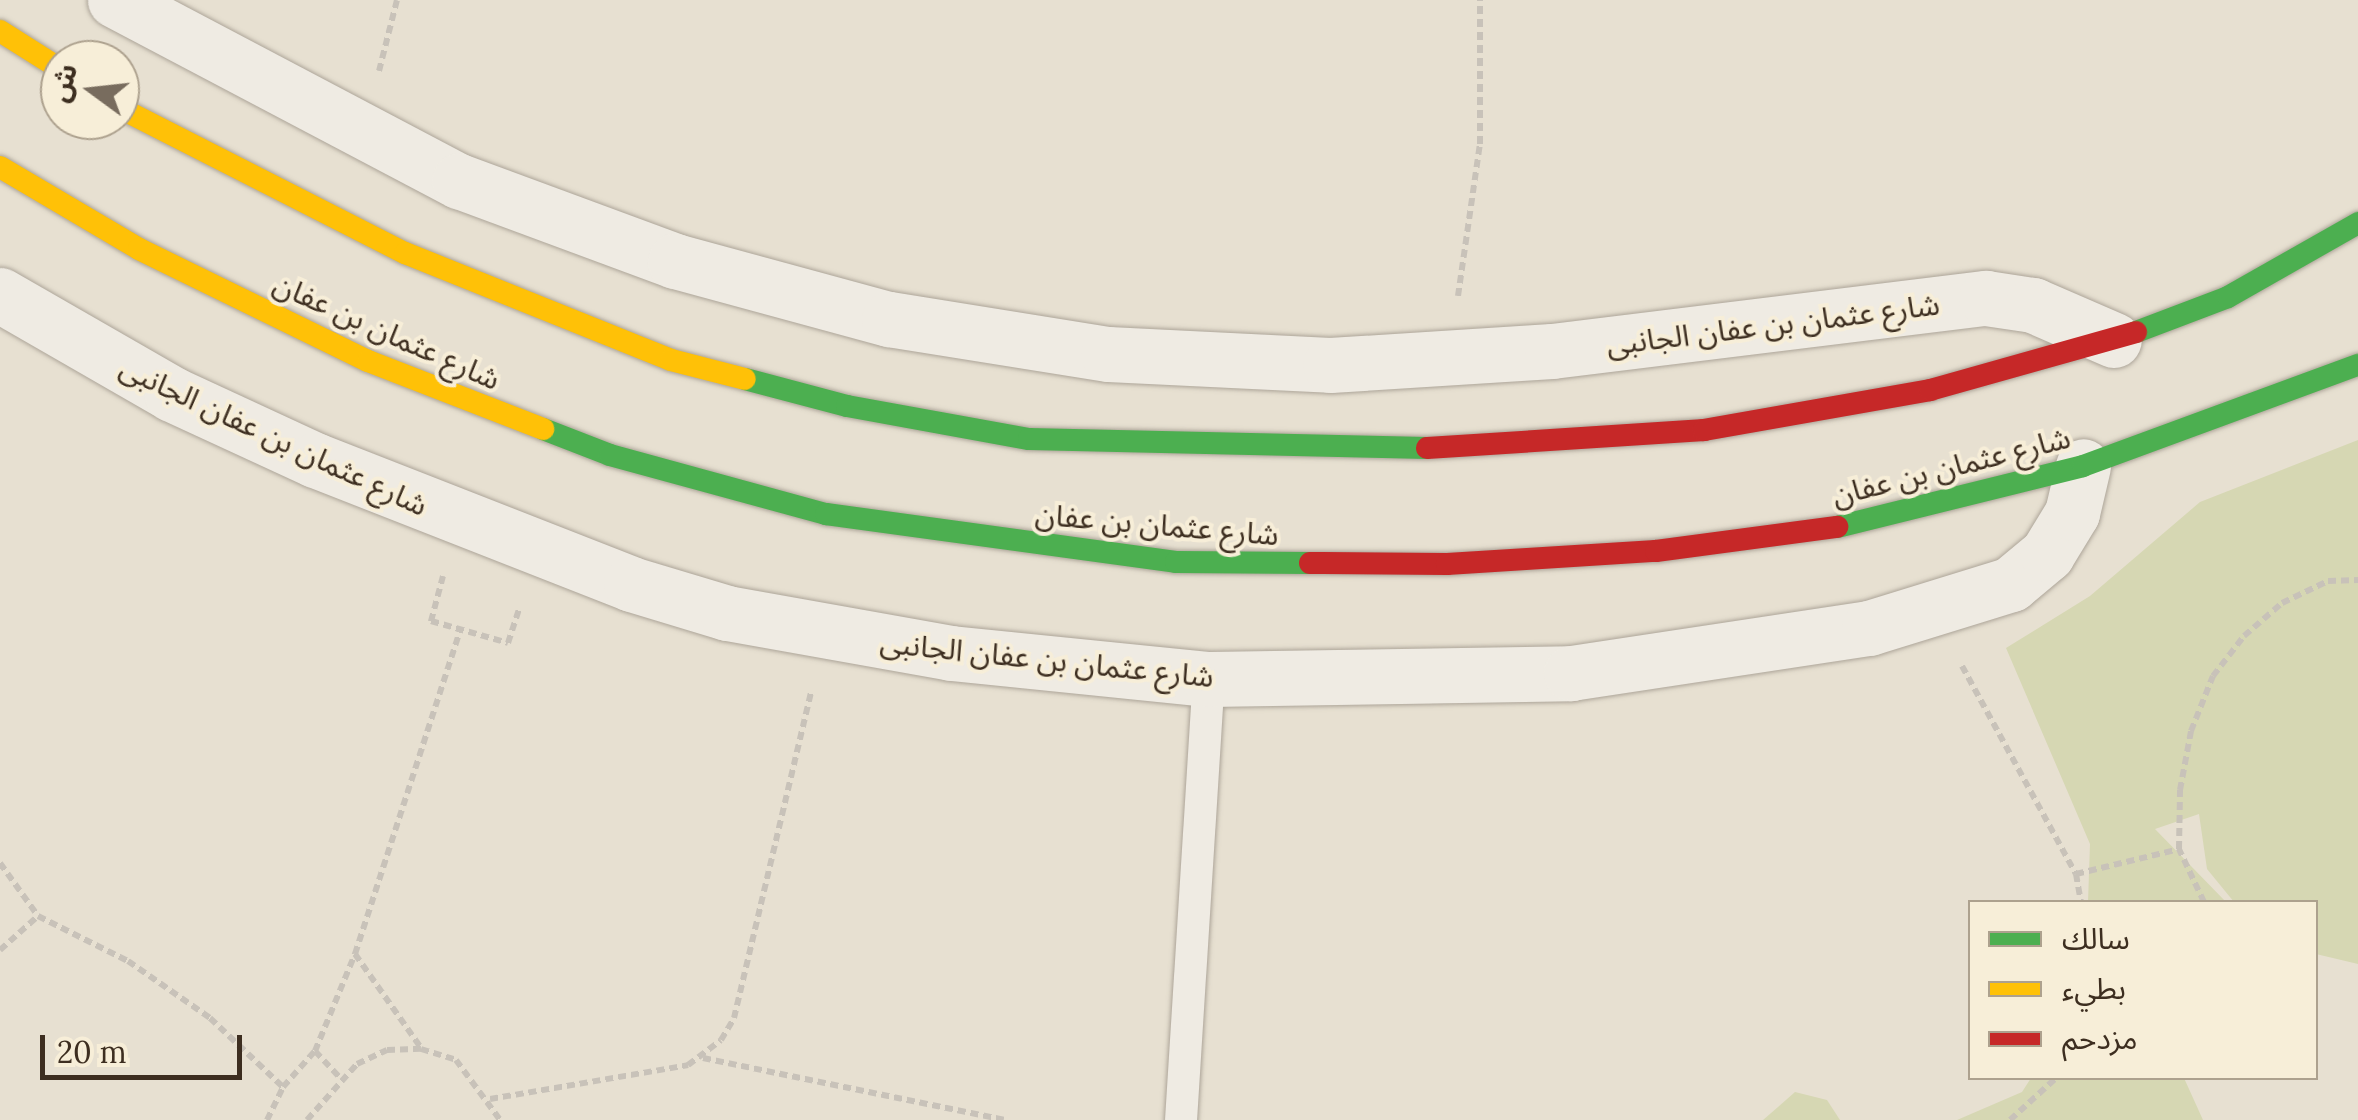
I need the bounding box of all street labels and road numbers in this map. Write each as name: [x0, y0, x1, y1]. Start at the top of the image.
street label: شارع عثمان بن عفان: [268, 265, 506, 397]
street label: شارع عثمان بن عفان الجانبى: [1604, 286, 1942, 362]
street label: شارع عثمان بن عفان الجانبى: [114, 349, 434, 523]
street label: شارع عثمان بن عفان: [1828, 419, 2074, 513]
street label: شارع عثمان بن عفان: [1034, 495, 1280, 553]
street label: شارع عثمان بن عفان الجانبى: [878, 624, 1216, 694]

